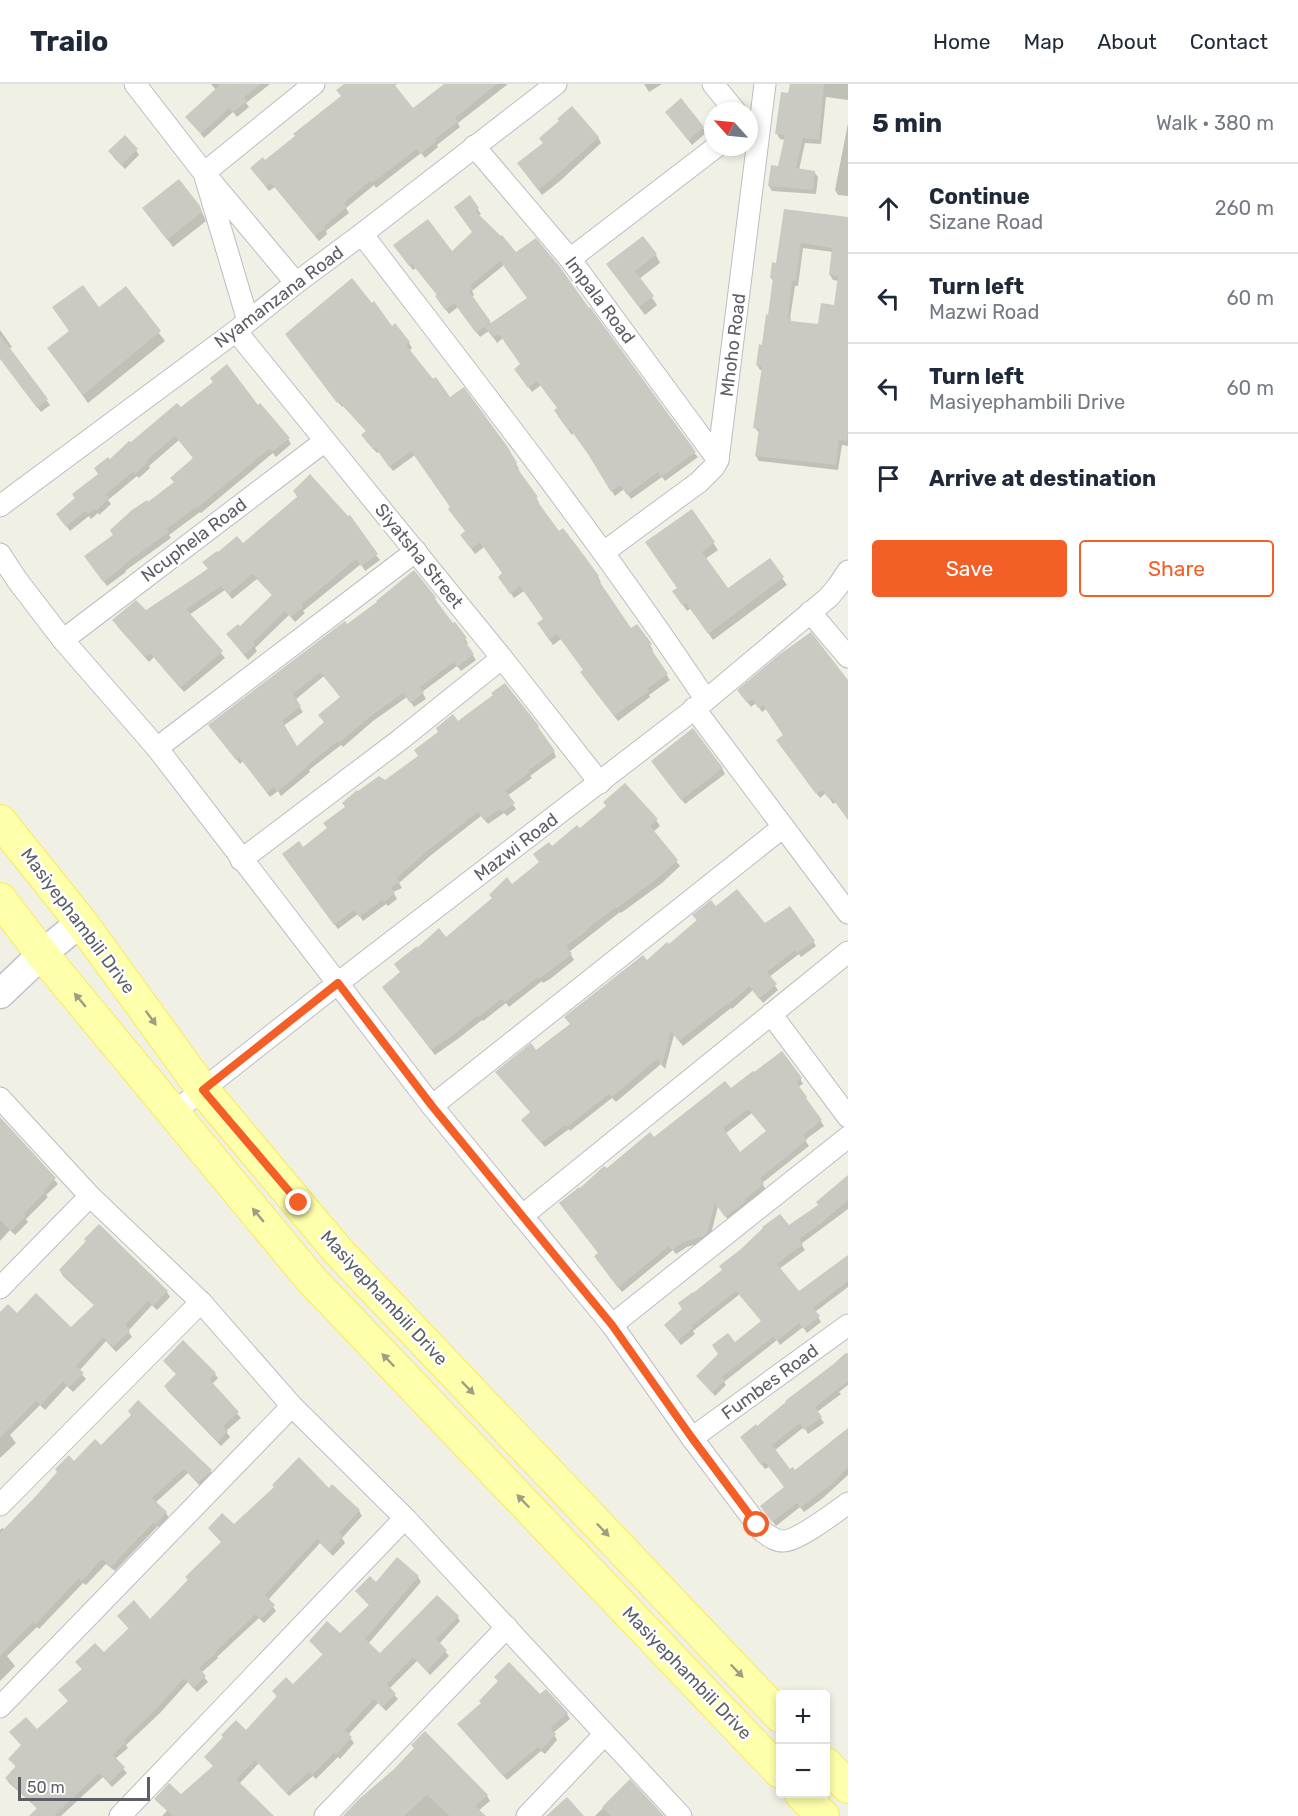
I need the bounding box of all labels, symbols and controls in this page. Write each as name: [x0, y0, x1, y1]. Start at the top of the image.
text: Trailo: [30, 25, 108, 58]
text: Home: [933, 29, 990, 54]
text: Map: [1023, 29, 1064, 54]
text: About: [1097, 29, 1157, 54]
text: Contact: [1190, 29, 1268, 54]
north arrow: [704, 102, 758, 156]
text: 5 min: [872, 108, 942, 139]
text: Walk · 380 m: [1156, 111, 1274, 135]
text: Continue: [929, 183, 1030, 210]
icon: ahead: [872, 192, 905, 225]
text: 260 m: [1215, 196, 1274, 220]
text: Sizane Road: [929, 210, 1043, 234]
street label: Nyamanzana Road: [210, 241, 348, 353]
street label: Impala Road: [560, 252, 640, 348]
text: Turn left: [929, 273, 1024, 300]
icon: left: [872, 282, 905, 315]
text: 60 m: [1227, 286, 1274, 310]
street label: Mhoho Road: [716, 292, 750, 398]
text: Mazwi Road: [929, 300, 1039, 324]
text: Turn left: [929, 363, 1024, 390]
icon: left: [872, 372, 905, 405]
text: 60 m: [1227, 376, 1274, 400]
text: Masiyephambili Drive: [929, 390, 1125, 414]
icon: arrive: [872, 462, 905, 495]
text: Arrive at destination: [929, 465, 1156, 492]
street label: Ncuphela Road: [137, 493, 251, 587]
street label: Siyatsha Street: [370, 499, 468, 613]
button: Save: [872, 540, 1067, 597]
button: Share: [1079, 540, 1274, 597]
street label: Mazwi Road: [470, 808, 562, 886]
street label: Masiyephambili Drive: [16, 844, 140, 998]
one-way arrow: [74, 992, 87, 1008]
one-way arrow: [144, 1010, 156, 1025]
route end: [285, 1189, 311, 1215]
one-way arrow: [252, 1207, 265, 1223]
street label: Masiyephambili Drive: [316, 1226, 452, 1370]
street label: Fumbes Road: [717, 1340, 823, 1424]
one-way arrow: [382, 1353, 396, 1367]
one-way arrow: [461, 1381, 475, 1395]
one-way arrow: [516, 1494, 530, 1509]
route start: [743, 1511, 769, 1537]
one-way arrow: [596, 1522, 610, 1537]
street label: Masiyephambili Drive: [618, 1602, 756, 1744]
one-way arrow: [730, 1663, 743, 1678]
map controls: [776, 1690, 830, 1798]
button: +: [776, 1690, 830, 1744]
button: −: [776, 1744, 830, 1798]
scale bar: [18, 1774, 150, 1802]
text: 50 m: [27, 1778, 65, 1797]

